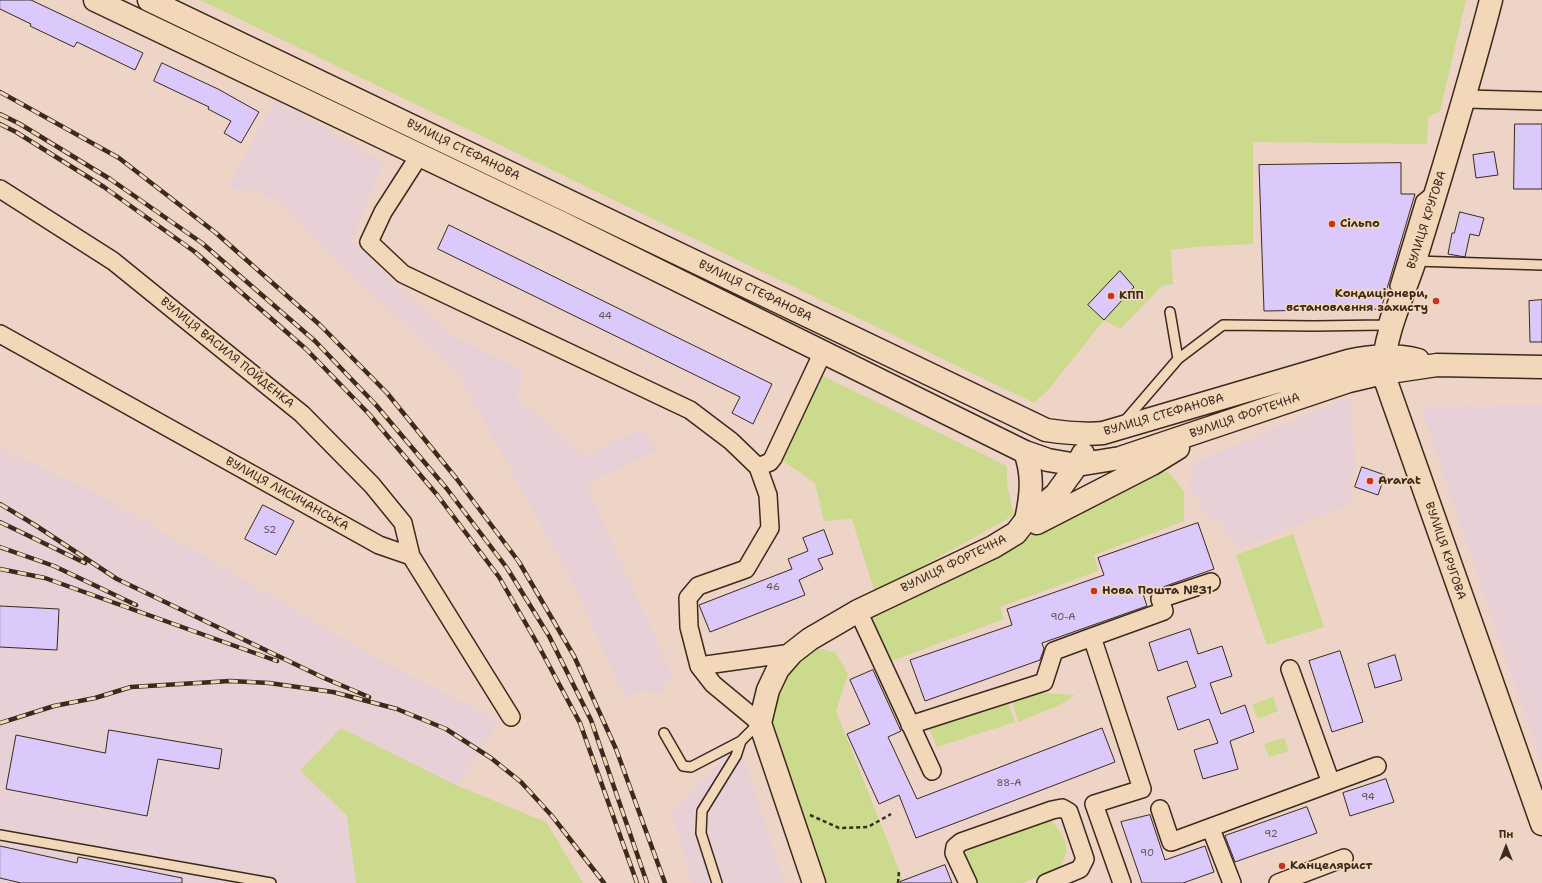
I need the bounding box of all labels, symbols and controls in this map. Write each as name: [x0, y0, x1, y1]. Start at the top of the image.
street label: ВУЛИЦЯ СТЕФАНОВА: [404, 116, 522, 184]
street label: ВУЛИЦЯ КРУГОВА: [1404, 169, 1450, 271]
place label: Сільпо: [1340, 217, 1380, 231]
marker: Сільпо: [1327, 219, 1337, 229]
street label: ВУЛИЦЯ СТЕФАНОВА: [696, 257, 814, 325]
place label: Кондиціонери, встановлення захисту: [1286, 287, 1428, 315]
place label: КПП: [1119, 289, 1144, 303]
marker: КПП: [1106, 291, 1116, 301]
street label: ВУЛИЦЯ ВАСИЛЯ ПОЙДЕНКА: [157, 295, 297, 411]
marker: Кондиціонери, встановлення захисту: [1431, 296, 1441, 306]
house number: 44: [598, 310, 612, 322]
street label: ВУЛИЦЯ ФОРТЕЧНА: [1188, 390, 1302, 442]
street label: ВУЛИЦЯ СТЕФАНОВА: [1102, 391, 1226, 439]
street label: ВУЛИЦЯ ЛИСИЧАНСЬКА: [223, 454, 351, 534]
place label: Ararat: [1378, 474, 1421, 488]
marker: Ararat: [1365, 476, 1375, 486]
street label: ВУЛИЦЯ КРУГОВА: [1421, 500, 1469, 602]
house number: 52: [264, 524, 276, 536]
street label: ВУЛИЦЯ ФОРТЕЧНА: [899, 532, 1009, 596]
house number: 46: [766, 581, 780, 593]
place label: Нова Пошта №31: [1102, 584, 1212, 598]
marker: Нова Пошта №31: [1089, 586, 1099, 596]
house number: 90-А: [1050, 611, 1076, 623]
house number: 88-А: [997, 777, 1021, 789]
house number: 94: [1361, 791, 1375, 803]
north arrow: [1486, 827, 1526, 867]
text: Пн: [1499, 827, 1513, 842]
house number: 92: [1264, 828, 1278, 840]
house number: 90: [1140, 847, 1154, 859]
place label: Канцелярист: [1290, 859, 1373, 873]
marker: Канцелярист: [1277, 861, 1287, 871]

